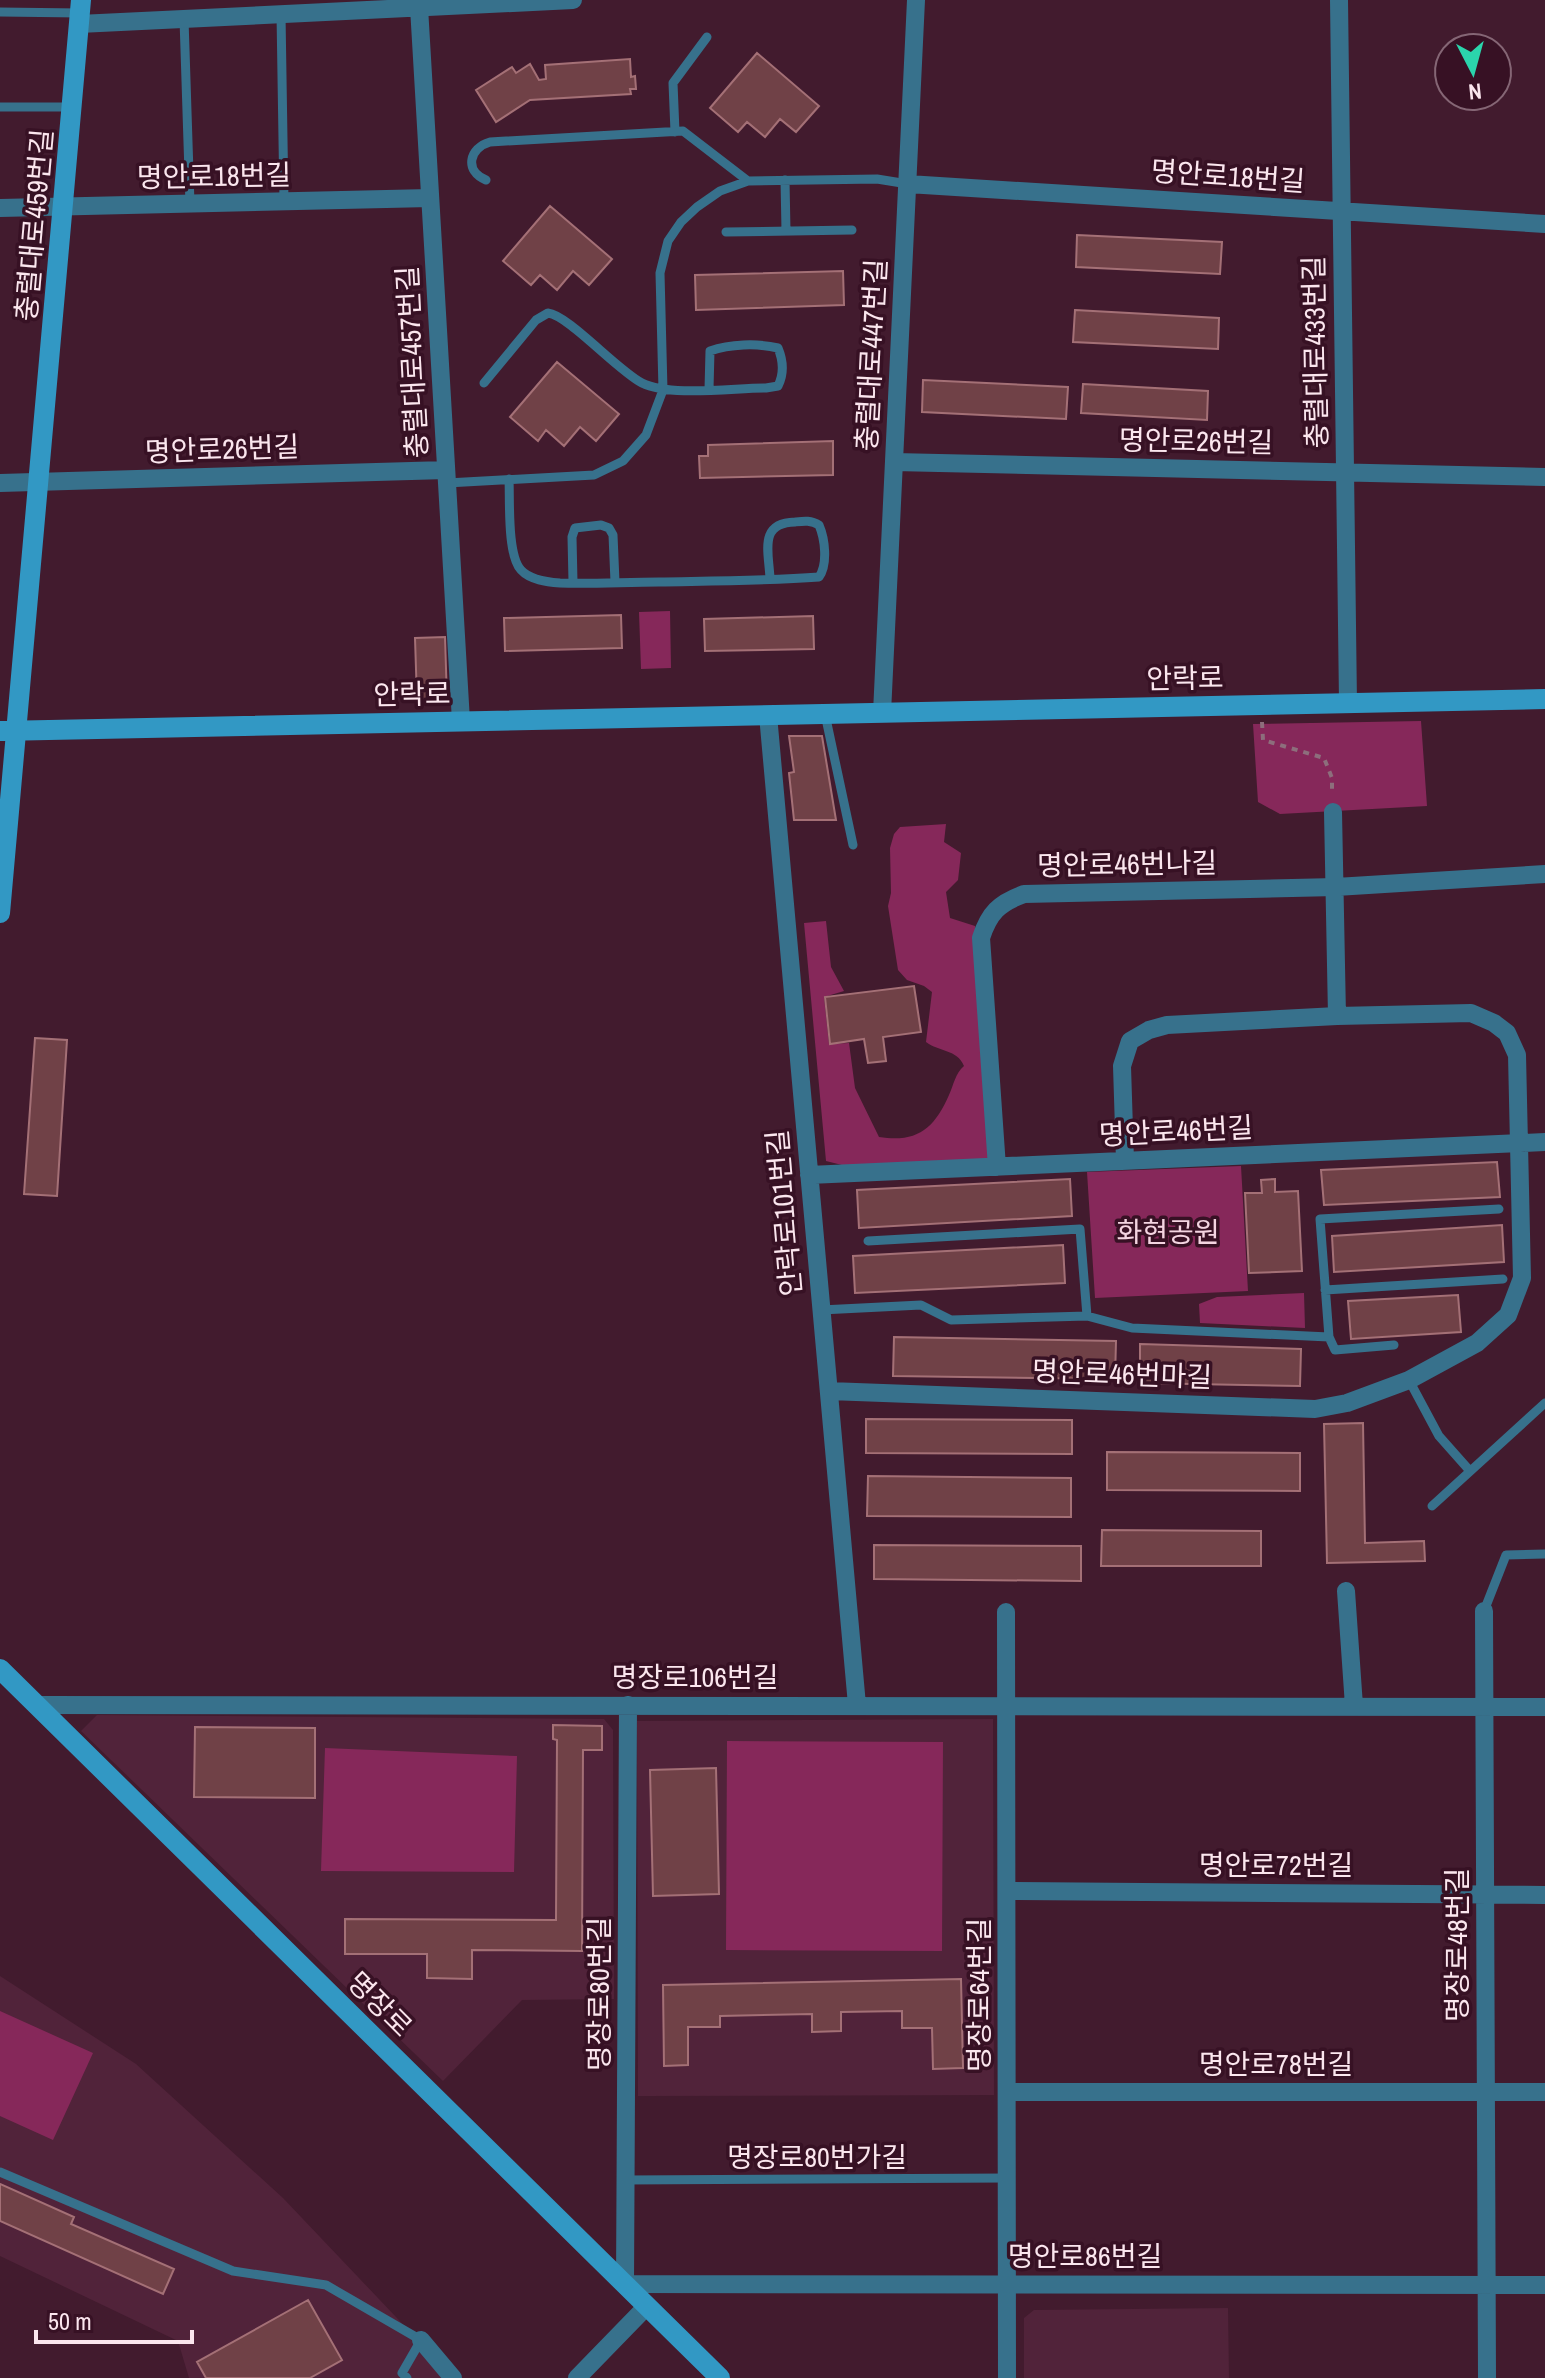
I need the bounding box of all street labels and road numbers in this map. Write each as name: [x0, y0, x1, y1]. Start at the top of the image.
street label: 충렬대로459번길: [7, 127, 61, 323]
street label: 명안로18번길: [1150, 152, 1306, 200]
street label: 명안로18번길: [137, 156, 291, 196]
street label: 충렬대로433번길: [1294, 255, 1336, 449]
street label: 충렬대로447번길: [847, 258, 895, 452]
street label: 충렬대로457번길: [388, 265, 436, 459]
street label: 명안로26번길: [1119, 421, 1273, 461]
street label: 명안로26번길: [144, 427, 300, 471]
street label: 안락로: [1146, 658, 1224, 698]
street label: 안락로: [373, 674, 451, 714]
street label: 명안로46번나길: [1037, 843, 1217, 885]
street label: 명안로46번길: [1098, 1108, 1254, 1154]
street label: 안락로101번길: [758, 1128, 810, 1298]
street label: 명안로46번마길: [1031, 1352, 1213, 1396]
street label: 명장로106번길: [611, 1658, 779, 1696]
street label: 명안로72번길: [1199, 1846, 1353, 1884]
street label: 명장로48번길: [1438, 1868, 1476, 2022]
street label: 명장로80번길: [580, 1917, 618, 2071]
street label: 명장로64번길: [960, 1918, 998, 2072]
street label: 명장로: [339, 1963, 421, 2045]
street label: 명안로78번길: [1199, 2045, 1353, 2083]
street label: 명장로80번가길: [727, 2138, 907, 2176]
street label: 명안로86번길: [1008, 2237, 1162, 2275]

